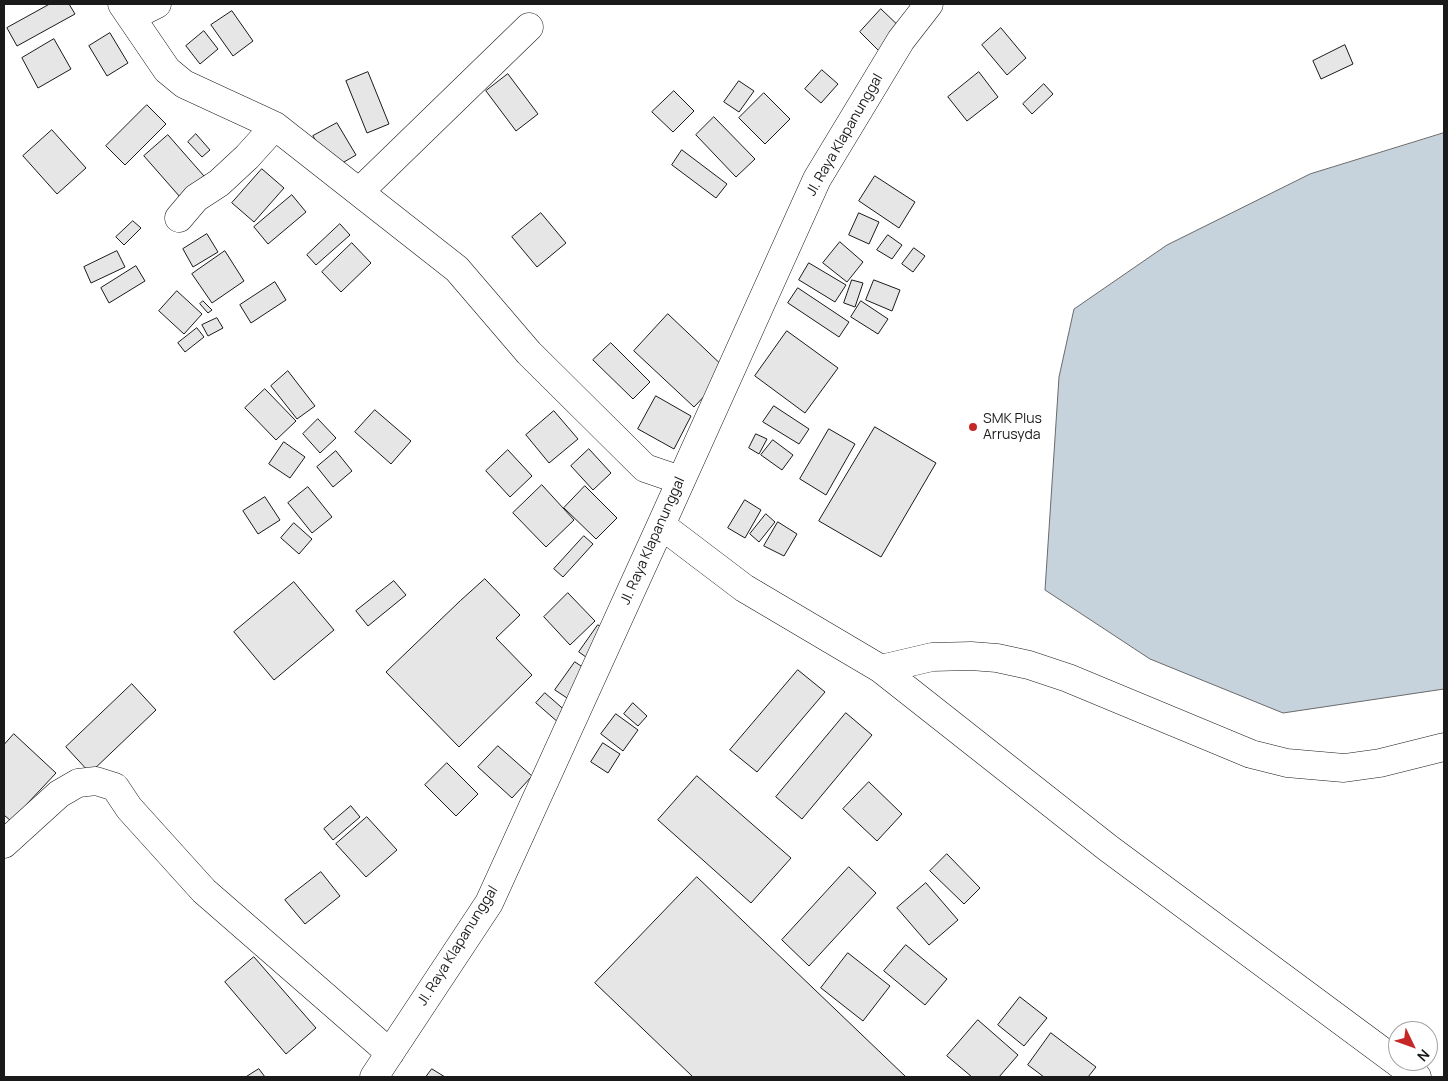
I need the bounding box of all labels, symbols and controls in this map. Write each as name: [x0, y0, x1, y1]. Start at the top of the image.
street label: Jl. Raya Klapanunggal: [803, 71, 887, 199]
place label: SMK Plus Arrusyda: [983, 411, 1042, 444]
marker: SMK Plus Arrusyda: [967, 421, 979, 433]
street label: Jl. Raya Klapanunggal: [617, 475, 689, 607]
street label: Jl. Raya Klapanunggal: [414, 883, 502, 1009]
north arrow: [1388, 1021, 1438, 1071]
text: N: [1413, 1046, 1434, 1066]

